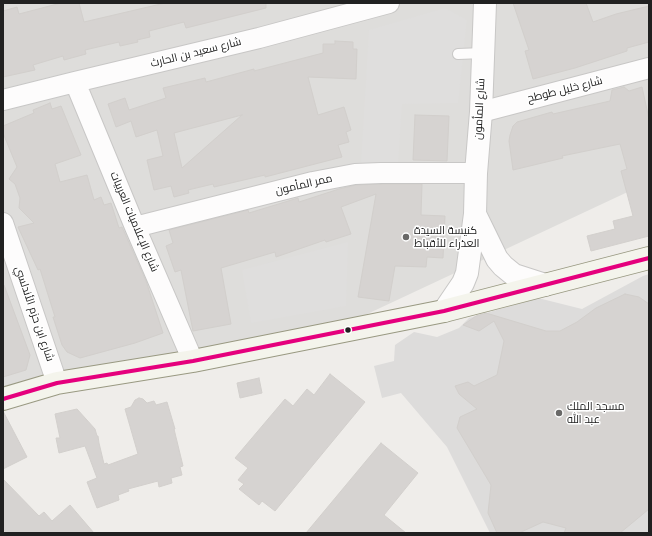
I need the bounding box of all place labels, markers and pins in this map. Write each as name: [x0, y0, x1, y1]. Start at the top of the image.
place label: كنيسة السيدة العذراء للأقباط: [414, 224, 480, 250]
marker: كنيسة السيدة العذراء للأقباط: [401, 232, 411, 242]
unlabelled marker: [343, 325, 353, 335]
place label: مسجد الملك عبد الله: [567, 400, 625, 426]
marker: مسجد الملك عبد الله: [554, 408, 564, 418]

